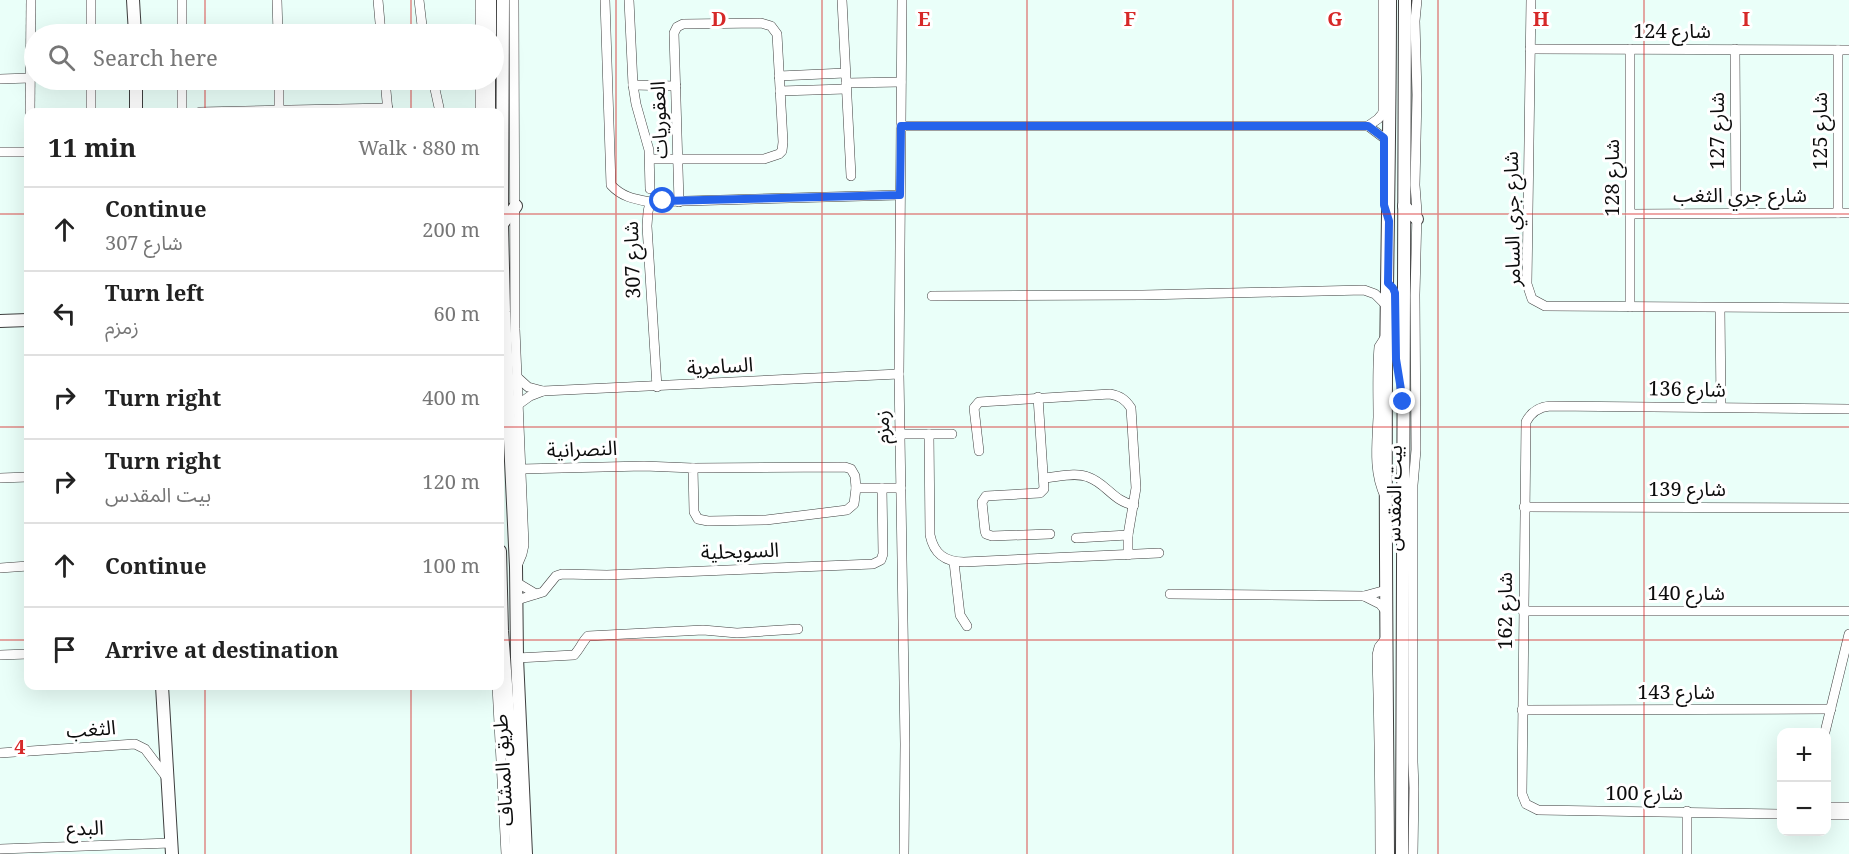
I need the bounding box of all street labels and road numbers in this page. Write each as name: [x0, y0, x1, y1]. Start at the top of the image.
street label: شارع 124: [1633, 17, 1711, 46]
street label: العقوريات: [644, 81, 673, 160]
street label: شارع 127: [1703, 92, 1732, 170]
street label: شارع 125: [1806, 92, 1835, 170]
street label: شارع 128: [1598, 139, 1627, 217]
street label: شارع جري السامر: [1497, 151, 1529, 288]
street label: شارع جري الثغب: [1673, 181, 1807, 211]
street label: شارع 307: [617, 221, 648, 299]
street label: السامرية: [686, 350, 754, 381]
street label: شارع 136: [1648, 374, 1726, 405]
street label: زمزم: [868, 410, 897, 444]
street label: النصرانية: [546, 434, 618, 463]
street label: بيت المقدس: [1379, 445, 1408, 551]
street label: شارع 139: [1648, 475, 1726, 504]
street label: السويحلية: [700, 536, 780, 565]
street label: شارع 162: [1491, 572, 1520, 650]
street label: شارع 140: [1647, 579, 1725, 608]
street label: شارع 143: [1637, 678, 1715, 707]
street label: الثغب: [65, 713, 117, 744]
street label: طريق المشاف: [486, 713, 519, 827]
street label: شارع 100: [1605, 779, 1683, 808]
street label: البدع: [66, 813, 104, 844]

